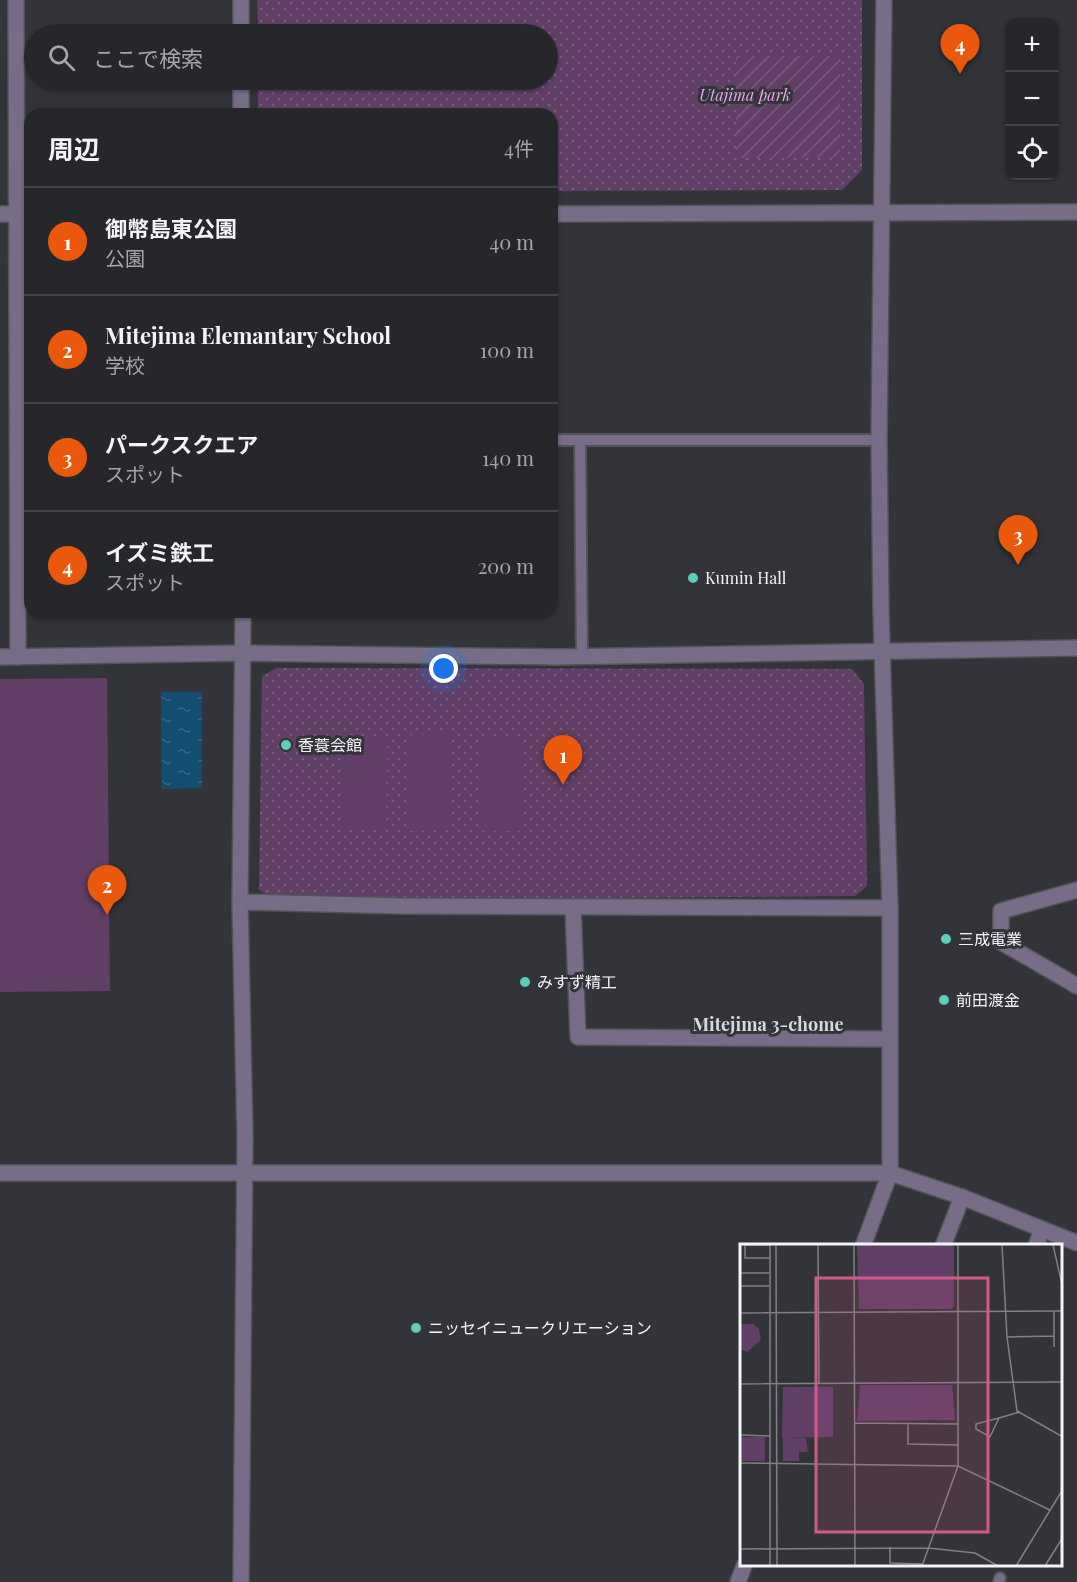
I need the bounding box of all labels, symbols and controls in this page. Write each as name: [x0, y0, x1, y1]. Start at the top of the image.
map controls: [1005, 18, 1059, 180]
button: +: [1005, 18, 1059, 72]
search box: [24, 24, 558, 90]
pin: 4: [940, 25, 980, 74]
icon: search: [45, 41, 78, 74]
text: ここで検索: [93, 43, 203, 73]
button: −: [1005, 72, 1059, 126]
park label: Utajima park: [699, 84, 791, 105]
button: locate: [1005, 126, 1059, 180]
text: 周辺: [48, 131, 100, 166]
text: 4件: [504, 134, 534, 161]
text: 御幣島東公園: [105, 213, 237, 243]
text: 1: [64, 228, 71, 255]
text: 40 m: [489, 228, 534, 255]
text: 公園: [105, 244, 145, 271]
text: Mitejima Elemantary School: [105, 320, 391, 350]
text: 2: [62, 336, 73, 363]
text: 100 m: [480, 336, 534, 363]
text: 学校: [105, 351, 145, 378]
text: パークスクエア: [105, 429, 258, 459]
text: 3: [63, 444, 72, 471]
text: 140 m: [482, 444, 534, 471]
text: スポット: [105, 460, 185, 487]
pin: 3: [998, 516, 1038, 565]
text: イズミ鉄工: [105, 537, 214, 567]
text: 4: [62, 552, 73, 579]
text: 200 m: [478, 552, 534, 579]
place label: Kumin Hall: [705, 567, 787, 588]
text: スポット: [105, 568, 185, 595]
marker: Kumin Hall: [686, 571, 700, 585]
your location: [429, 654, 458, 683]
place label: 香蓑会館: [298, 734, 362, 755]
pin: 1: [544, 736, 582, 785]
marker: 香蓑会館: [279, 738, 293, 752]
pin: 2: [88, 866, 126, 915]
place label: 三成電業: [958, 928, 1022, 949]
marker: 三成電業: [939, 932, 953, 946]
place label: みすず精工: [537, 971, 617, 992]
marker: みすず精工: [518, 975, 532, 989]
place label: 前田渡金: [956, 989, 1020, 1010]
marker: 前田渡金: [937, 993, 951, 1007]
district label: Mitejima 3-chome: [692, 1012, 844, 1036]
inset map: [740, 1244, 1062, 1567]
place label: ニッセイニュークリエーション: [428, 1317, 652, 1338]
marker: ニッセイニュークリエーション: [409, 1321, 423, 1335]

